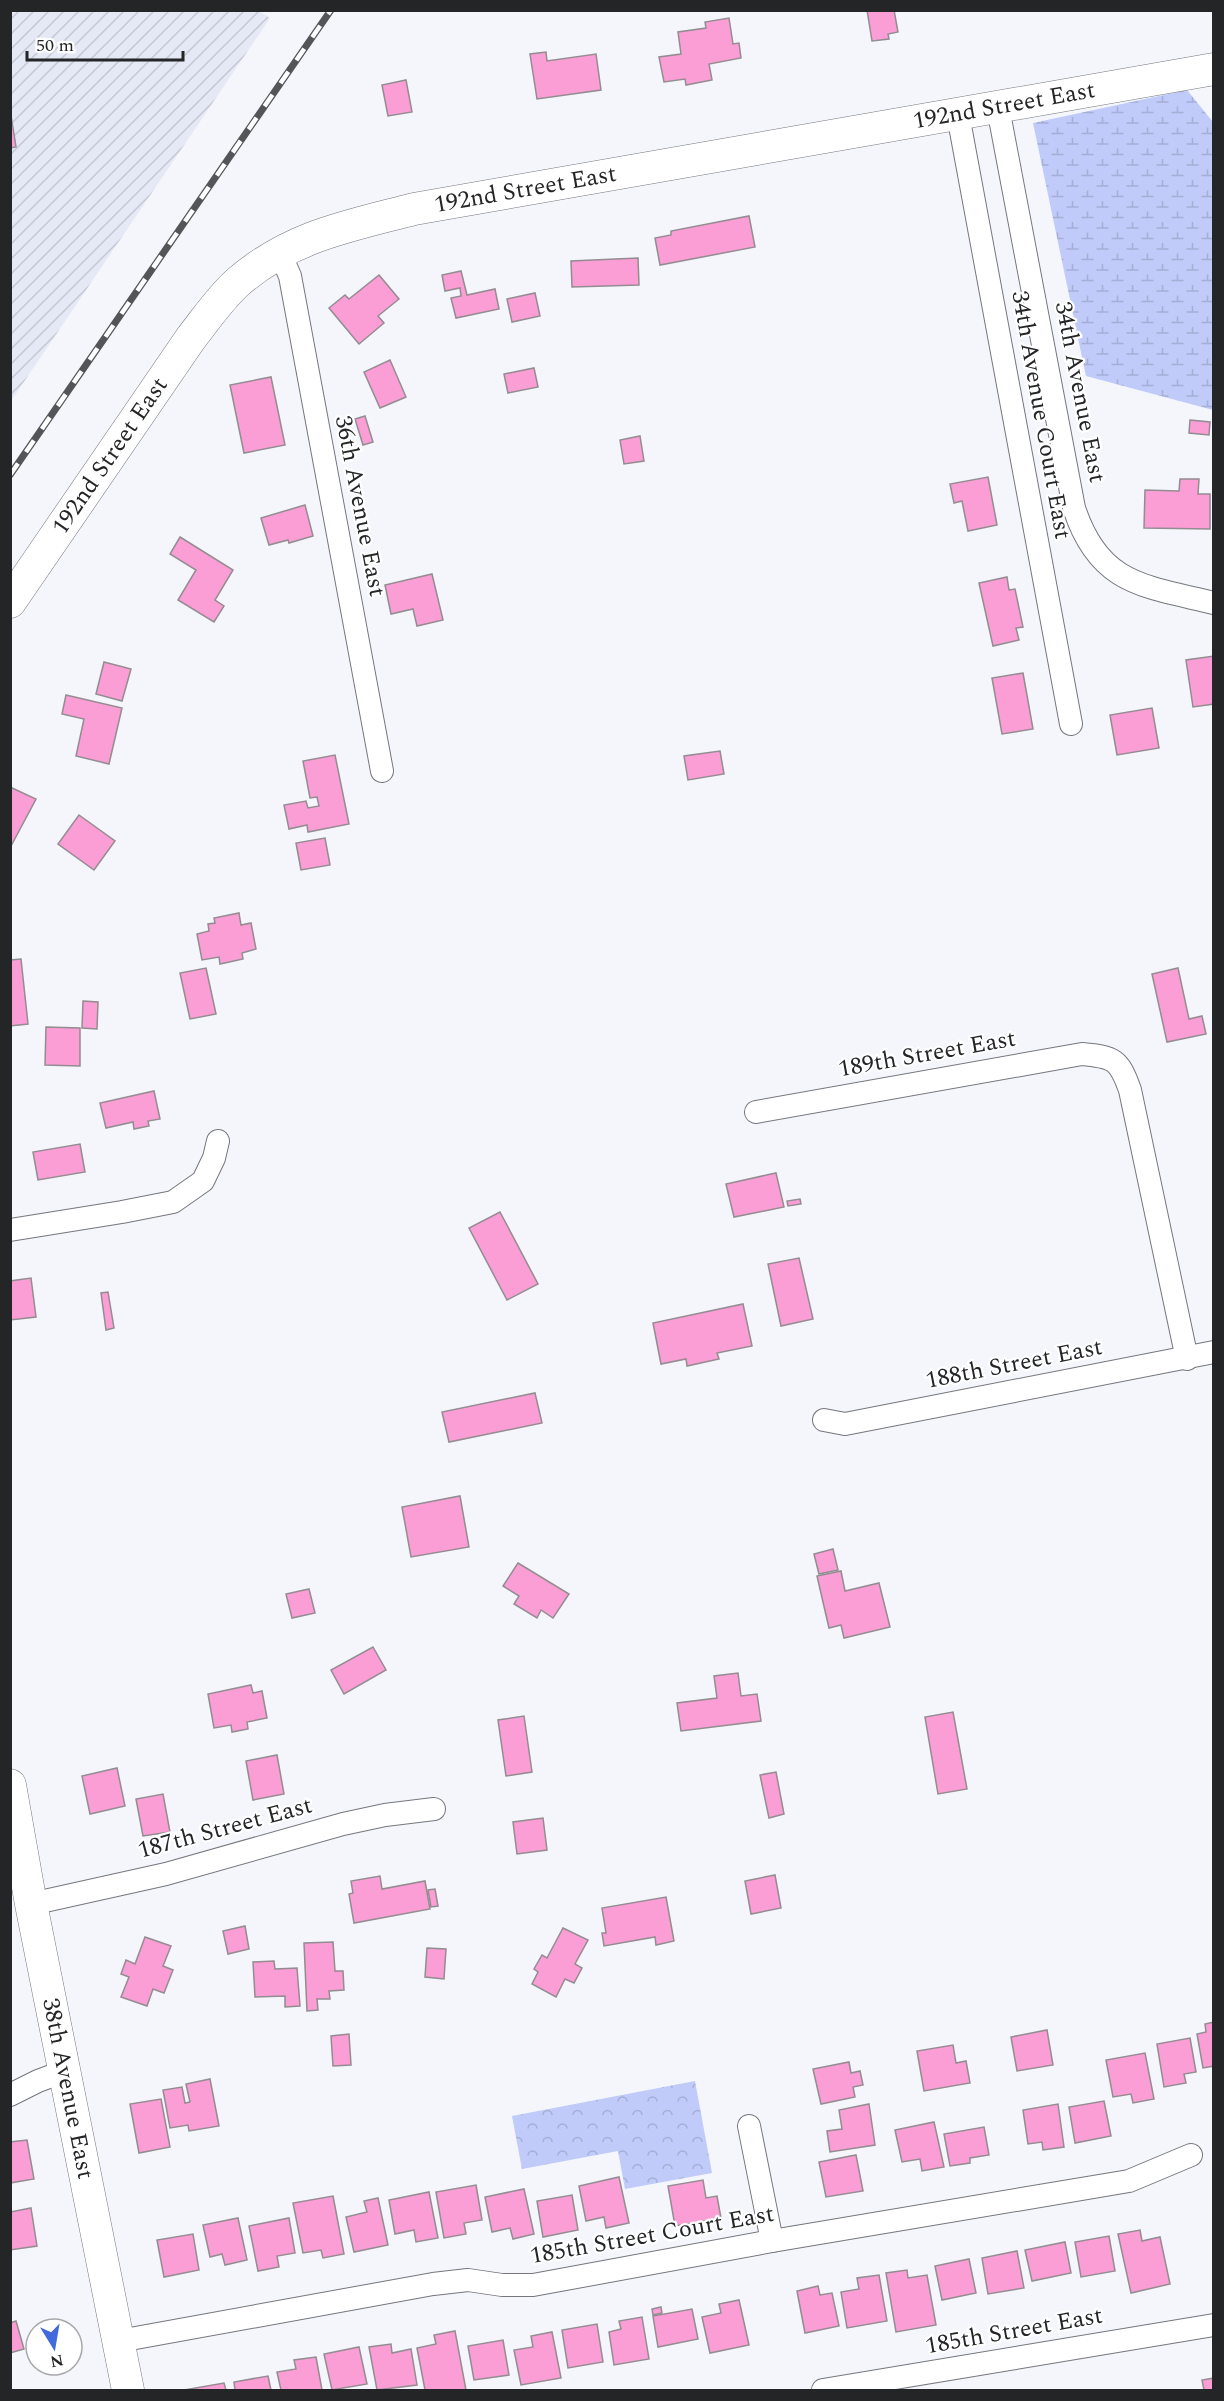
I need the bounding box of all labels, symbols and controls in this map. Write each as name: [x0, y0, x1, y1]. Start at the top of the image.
scale bar: [27, 24, 183, 62]
text: 50 m: [36, 32, 74, 59]
street label: 192nd Street East: [910, 72, 1098, 139]
street label: 192nd Street East: [431, 156, 619, 223]
street label: 34th Avenue Court East: [1001, 288, 1081, 542]
street label: 34th Avenue East: [1045, 298, 1115, 486]
street label: 192nd Street East: [43, 370, 177, 542]
street label: 36th Avenue East: [325, 412, 395, 600]
street label: 189th Street East: [836, 1021, 1018, 1087]
street label: 188th Street East: [922, 1329, 1106, 1399]
street label: 187th Street East: [134, 1787, 316, 1869]
street label: 38th Avenue East: [32, 1995, 103, 2182]
street label: 185th Street Court East: [527, 2196, 777, 2274]
street label: 185th Street East: [923, 2298, 1105, 2364]
north arrow: [24, 2317, 84, 2377]
text: N: [48, 2348, 65, 2374]

